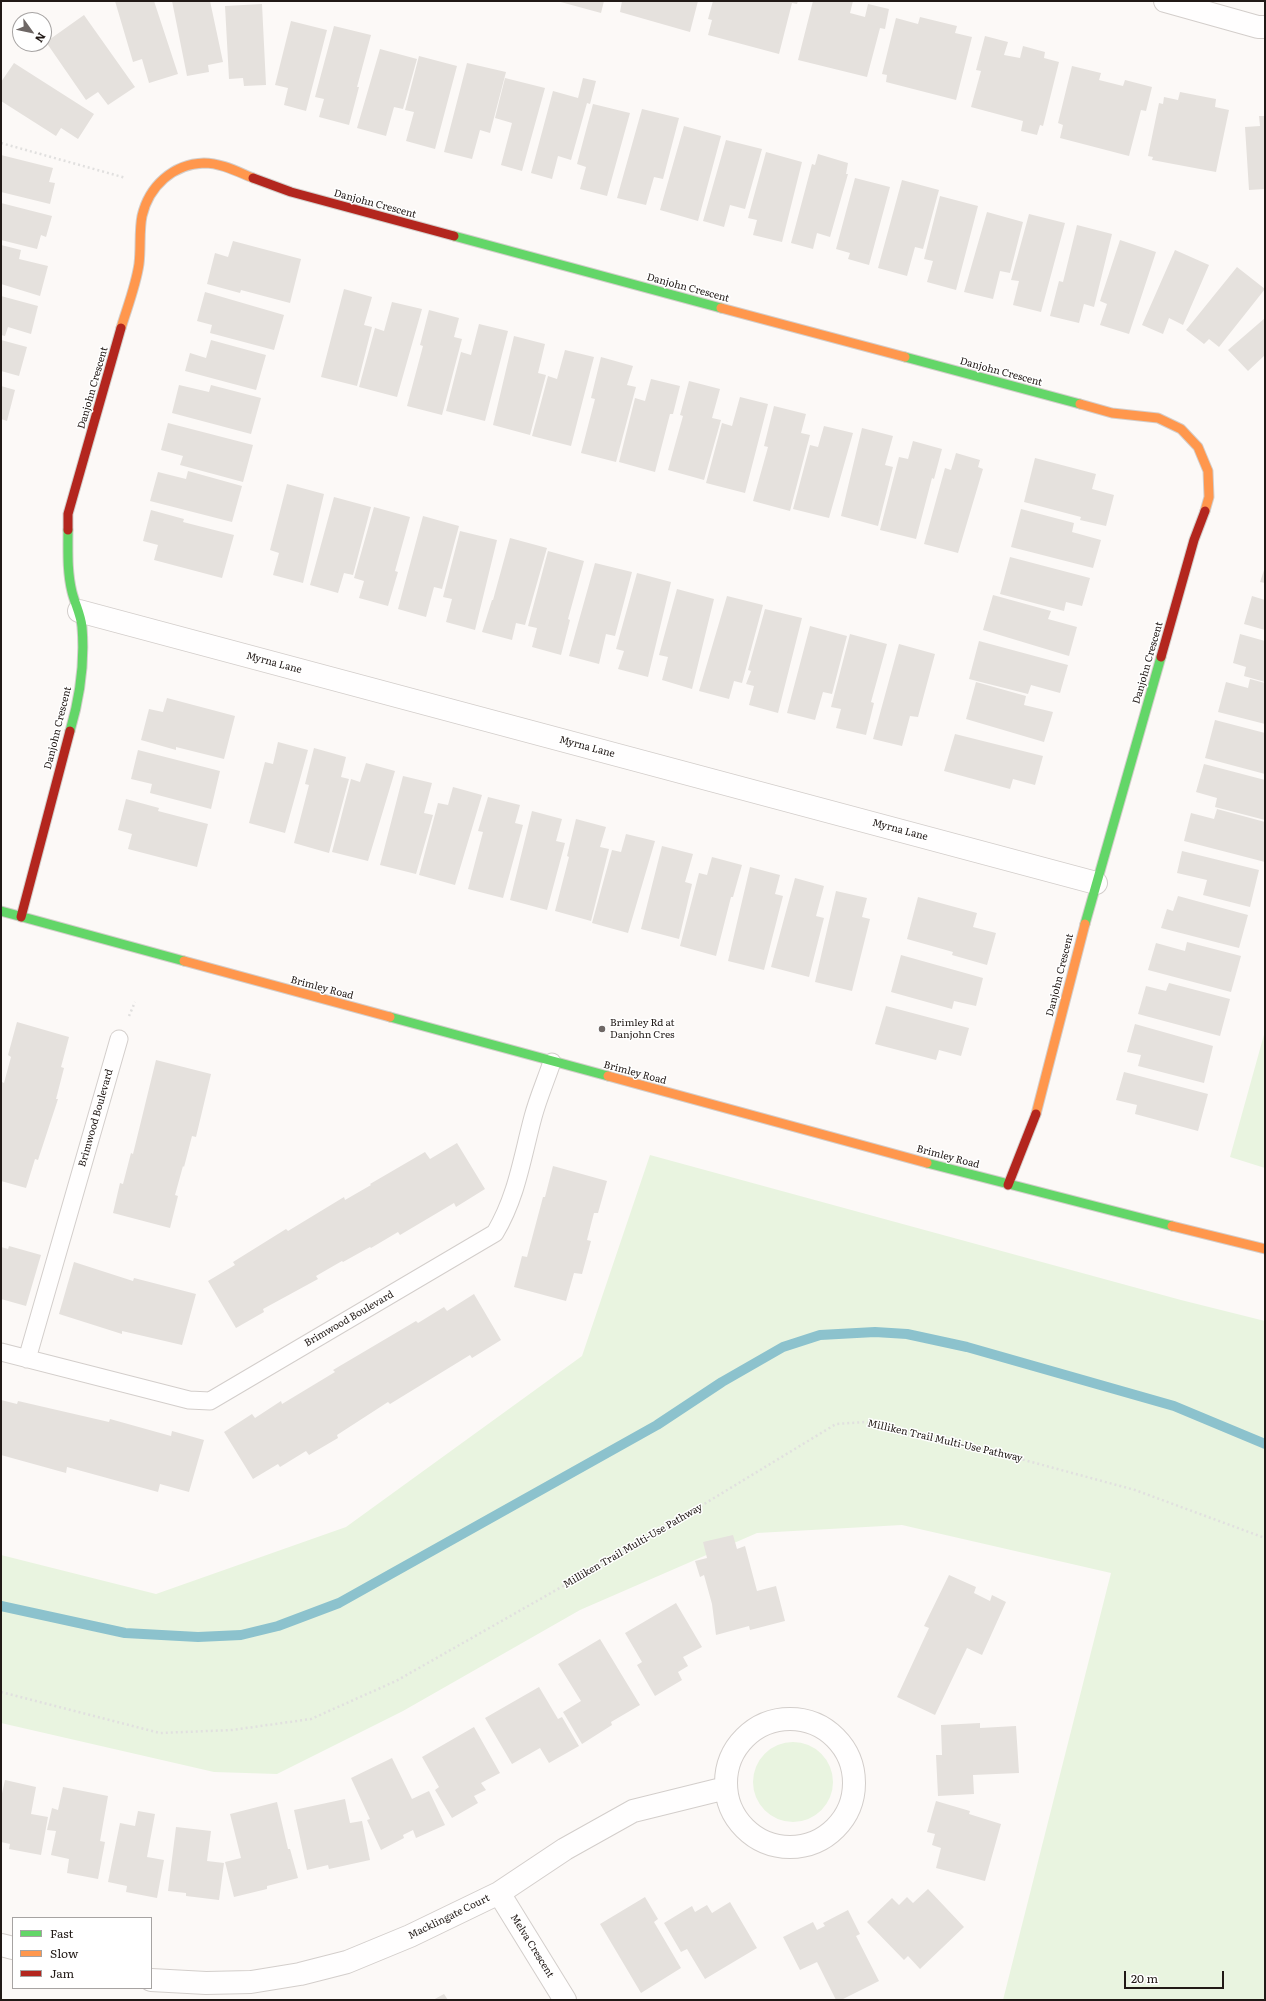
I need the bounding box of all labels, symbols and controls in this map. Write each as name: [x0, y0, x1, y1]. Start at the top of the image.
north arrow: [12, 12, 52, 52]
text: N: [32, 30, 50, 46]
street label: Danjohn Crescent: [332, 187, 418, 221]
street label: Danjohn Crescent: [645, 271, 731, 305]
street label: Danjohn Crescent: [76, 346, 110, 430]
street label: Danjohn Crescent: [958, 355, 1044, 389]
street label: Danjohn Crescent: [1131, 621, 1165, 705]
street label: Myrna Lane: [245, 650, 303, 676]
street label: Danjohn Crescent: [42, 685, 74, 771]
street label: Myrna Lane: [558, 734, 616, 760]
street label: Myrna Lane: [871, 817, 929, 843]
street label: Danjohn Crescent: [1044, 932, 1076, 1018]
street label: Brimley Road: [289, 974, 355, 1002]
place label: Brimley Rd at Danjohn Cres: [610, 1017, 675, 1040]
marker: Brimley Rd at Danjohn Cres: [597, 1024, 607, 1034]
street label: Brimley Road: [602, 1059, 668, 1087]
street label: Brimwood Boulevard: [76, 1068, 116, 1168]
street label: Brimley Road: [915, 1143, 981, 1171]
street label: Brimwood Boulevard: [302, 1289, 396, 1349]
street label: Milliken Trail Multi-Use Pathway: [866, 1417, 1024, 1465]
street label: Milliken Trail Multi-Use Pathway: [561, 1501, 705, 1591]
street label: Macklingate Court: [406, 1892, 492, 1942]
street label: Melva Crescent: [508, 1912, 556, 1980]
legend: [12, 1917, 152, 1989]
text: Fast: [50, 1924, 73, 1942]
text: Slow: [50, 1944, 78, 1962]
scale bar: [1126, 1963, 1226, 1989]
text: Jam: [50, 1964, 74, 1982]
text: 20 m: [1131, 1969, 1158, 1987]

